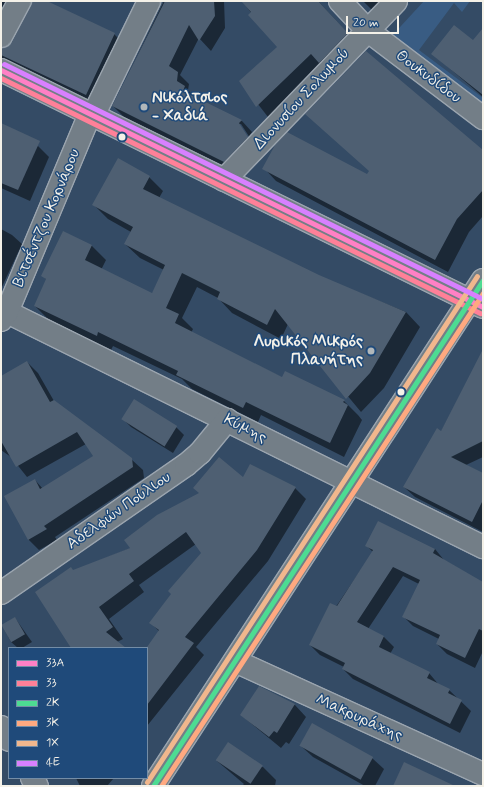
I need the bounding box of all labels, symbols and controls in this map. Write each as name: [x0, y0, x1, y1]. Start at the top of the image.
scale bar: [348, 8, 401, 34]
text: 20 m: [353, 15, 379, 31]
street label: Διονυσίου Σολωμού: [250, 44, 354, 154]
street label: Θουκυδίδου: [392, 46, 464, 108]
place label: Νικόλτσιος - Χαδιά: [152, 88, 227, 126]
marker: Νικόλτσιος - Χαδιά: [139, 102, 149, 112]
unlabelled marker: [117, 132, 127, 142]
street label: Βιτσέντζου Κορνάρου: [9, 146, 85, 290]
place label: Λυρικός Μικρός Πλανήτης: [254, 332, 363, 370]
marker: Λυρικός Μικρός Πλανήτης: [366, 346, 376, 356]
unlabelled marker: [396, 387, 406, 397]
street label: Κύμης: [220, 410, 270, 448]
street label: Αδελφών Πούλιου: [63, 468, 175, 554]
legend: [8, 647, 148, 779]
text: 33A: [46, 655, 64, 671]
text: 33: [46, 675, 57, 691]
street label: Μακρυράχης: [313, 690, 405, 746]
text: 2Κ: [46, 695, 59, 711]
text: 3Κ: [46, 715, 59, 731]
text: 1Χ: [46, 735, 59, 751]
text: 4Ε: [46, 755, 60, 771]

